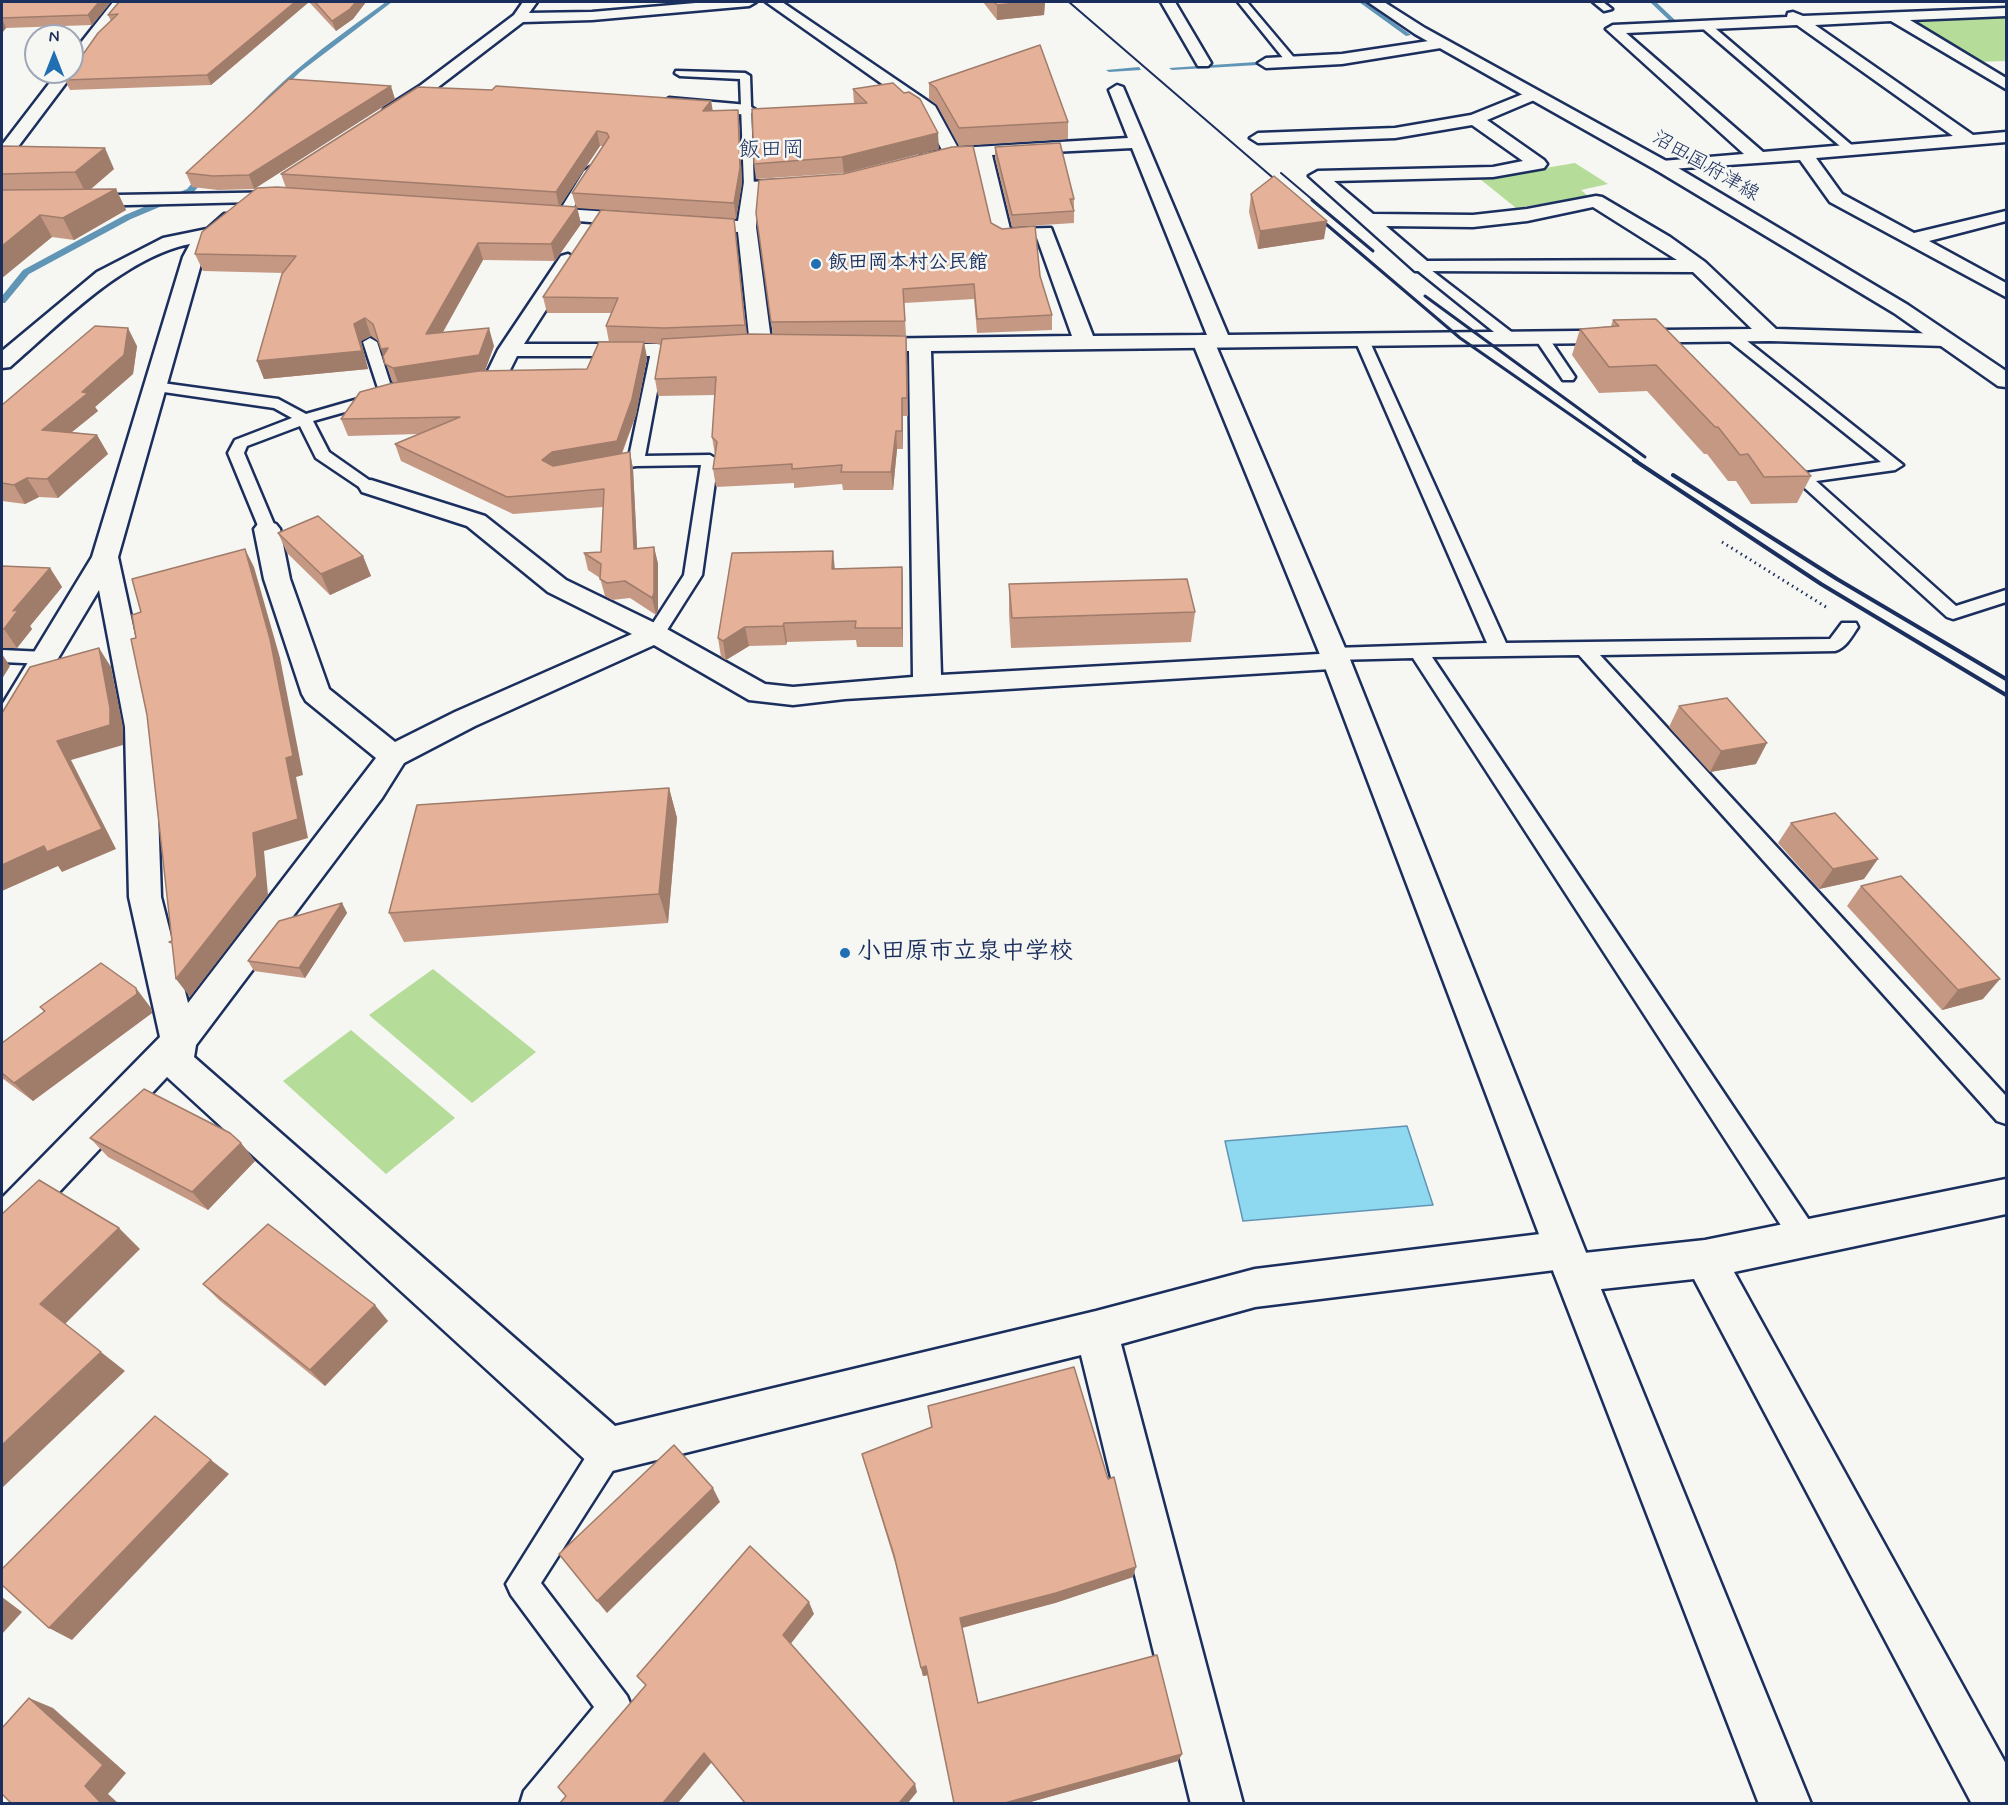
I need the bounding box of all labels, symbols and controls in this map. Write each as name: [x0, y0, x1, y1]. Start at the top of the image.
north arrow: [24, 24, 84, 84]
text: N: [49, 27, 59, 48]
street label: 沼田国府津線: [1647, 127, 1763, 207]
district label: 飯田岡: [738, 138, 804, 164]
place label: 飯田岡本村公民館: [828, 252, 988, 276]
marker: 飯田岡本村公民館: [809, 257, 823, 271]
place label: 小田原市立泉中学校: [857, 939, 1073, 967]
marker: 小田原市立泉中学校: [838, 946, 852, 960]

